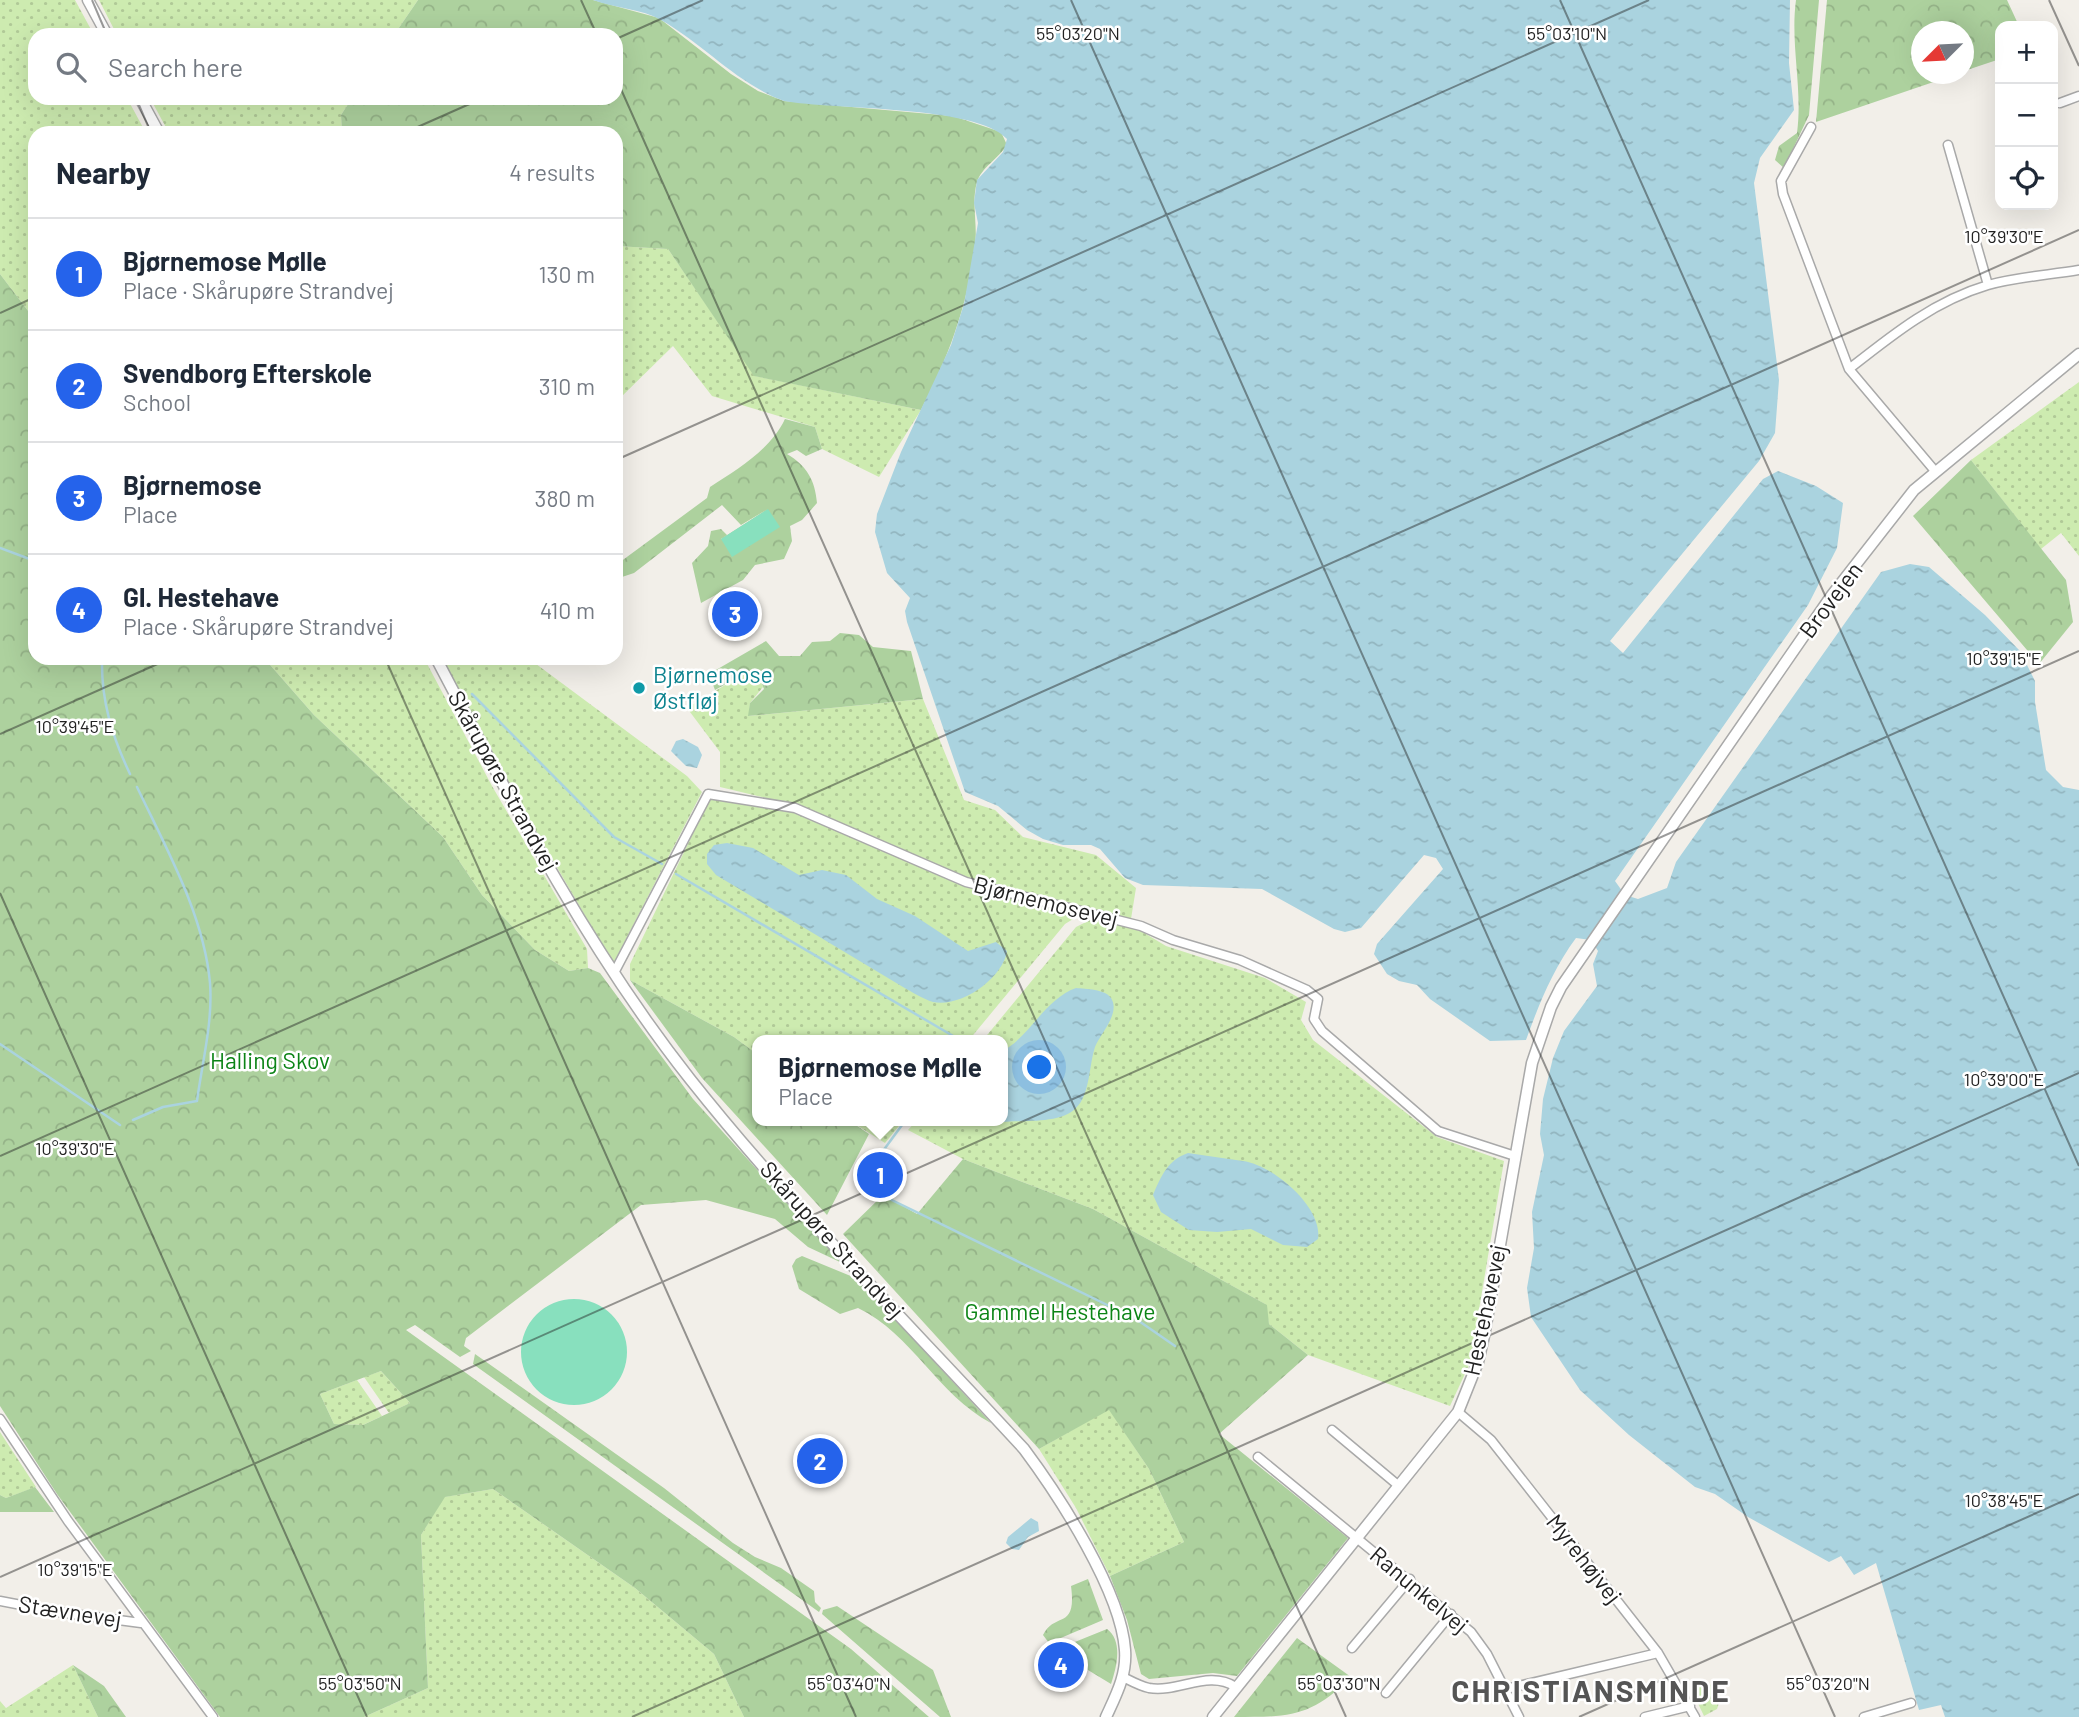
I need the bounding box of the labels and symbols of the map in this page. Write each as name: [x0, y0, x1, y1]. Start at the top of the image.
north arrow: [1911, 21, 1974, 84]
text: 55°03'20"N: [1036, 22, 1120, 44]
text: 55°03'10"N: [1527, 22, 1607, 44]
text: 10°39'30"E: [1964, 225, 2044, 247]
street label: Brovejen: [1793, 556, 1868, 643]
pin: 3: [712, 588, 758, 640]
text: 10°39'15"E: [1966, 647, 2042, 669]
place label: Bjørnemose Østfløj: [653, 660, 773, 714]
marker: Bjørnemose Østfløj: [631, 680, 647, 696]
street label: Skårupøre Strandvej: [443, 685, 565, 876]
text: 10°39'45"E: [36, 715, 114, 737]
street label: Bjørnemosevej: [971, 870, 1121, 933]
park label: Halling Skov: [210, 1046, 330, 1074]
your location: [1022, 1050, 1056, 1084]
text: 10°39'00"E: [1964, 1068, 2044, 1090]
text: 10°39'30"E: [35, 1137, 115, 1159]
pin: 1: [857, 1149, 903, 1201]
street label: Skårupøre Strandvej: [755, 1155, 911, 1324]
street label: Hestehavevej: [1456, 1242, 1512, 1378]
park label: Gammel Hestehave: [965, 1297, 1155, 1325]
pin: 2: [797, 1435, 843, 1487]
text: 10°38'45"E: [1965, 1489, 2043, 1511]
street label: Myrehøjvej: [1541, 1508, 1628, 1609]
street label: Ranunkelvej: [1365, 1540, 1475, 1639]
text: 10°39'15"E: [37, 1558, 113, 1580]
street label: Stævnevej: [17, 1589, 124, 1633]
pin: 4: [1038, 1639, 1084, 1691]
text: 55°03'50"N: [318, 1672, 402, 1694]
text: 55°03'40"N: [807, 1672, 891, 1694]
text: 55°03'30"N: [1297, 1672, 1381, 1694]
district label: CHRISTIANSMINDE: [1451, 1672, 1731, 1708]
text: 55°03'20"N: [1786, 1672, 1870, 1694]

